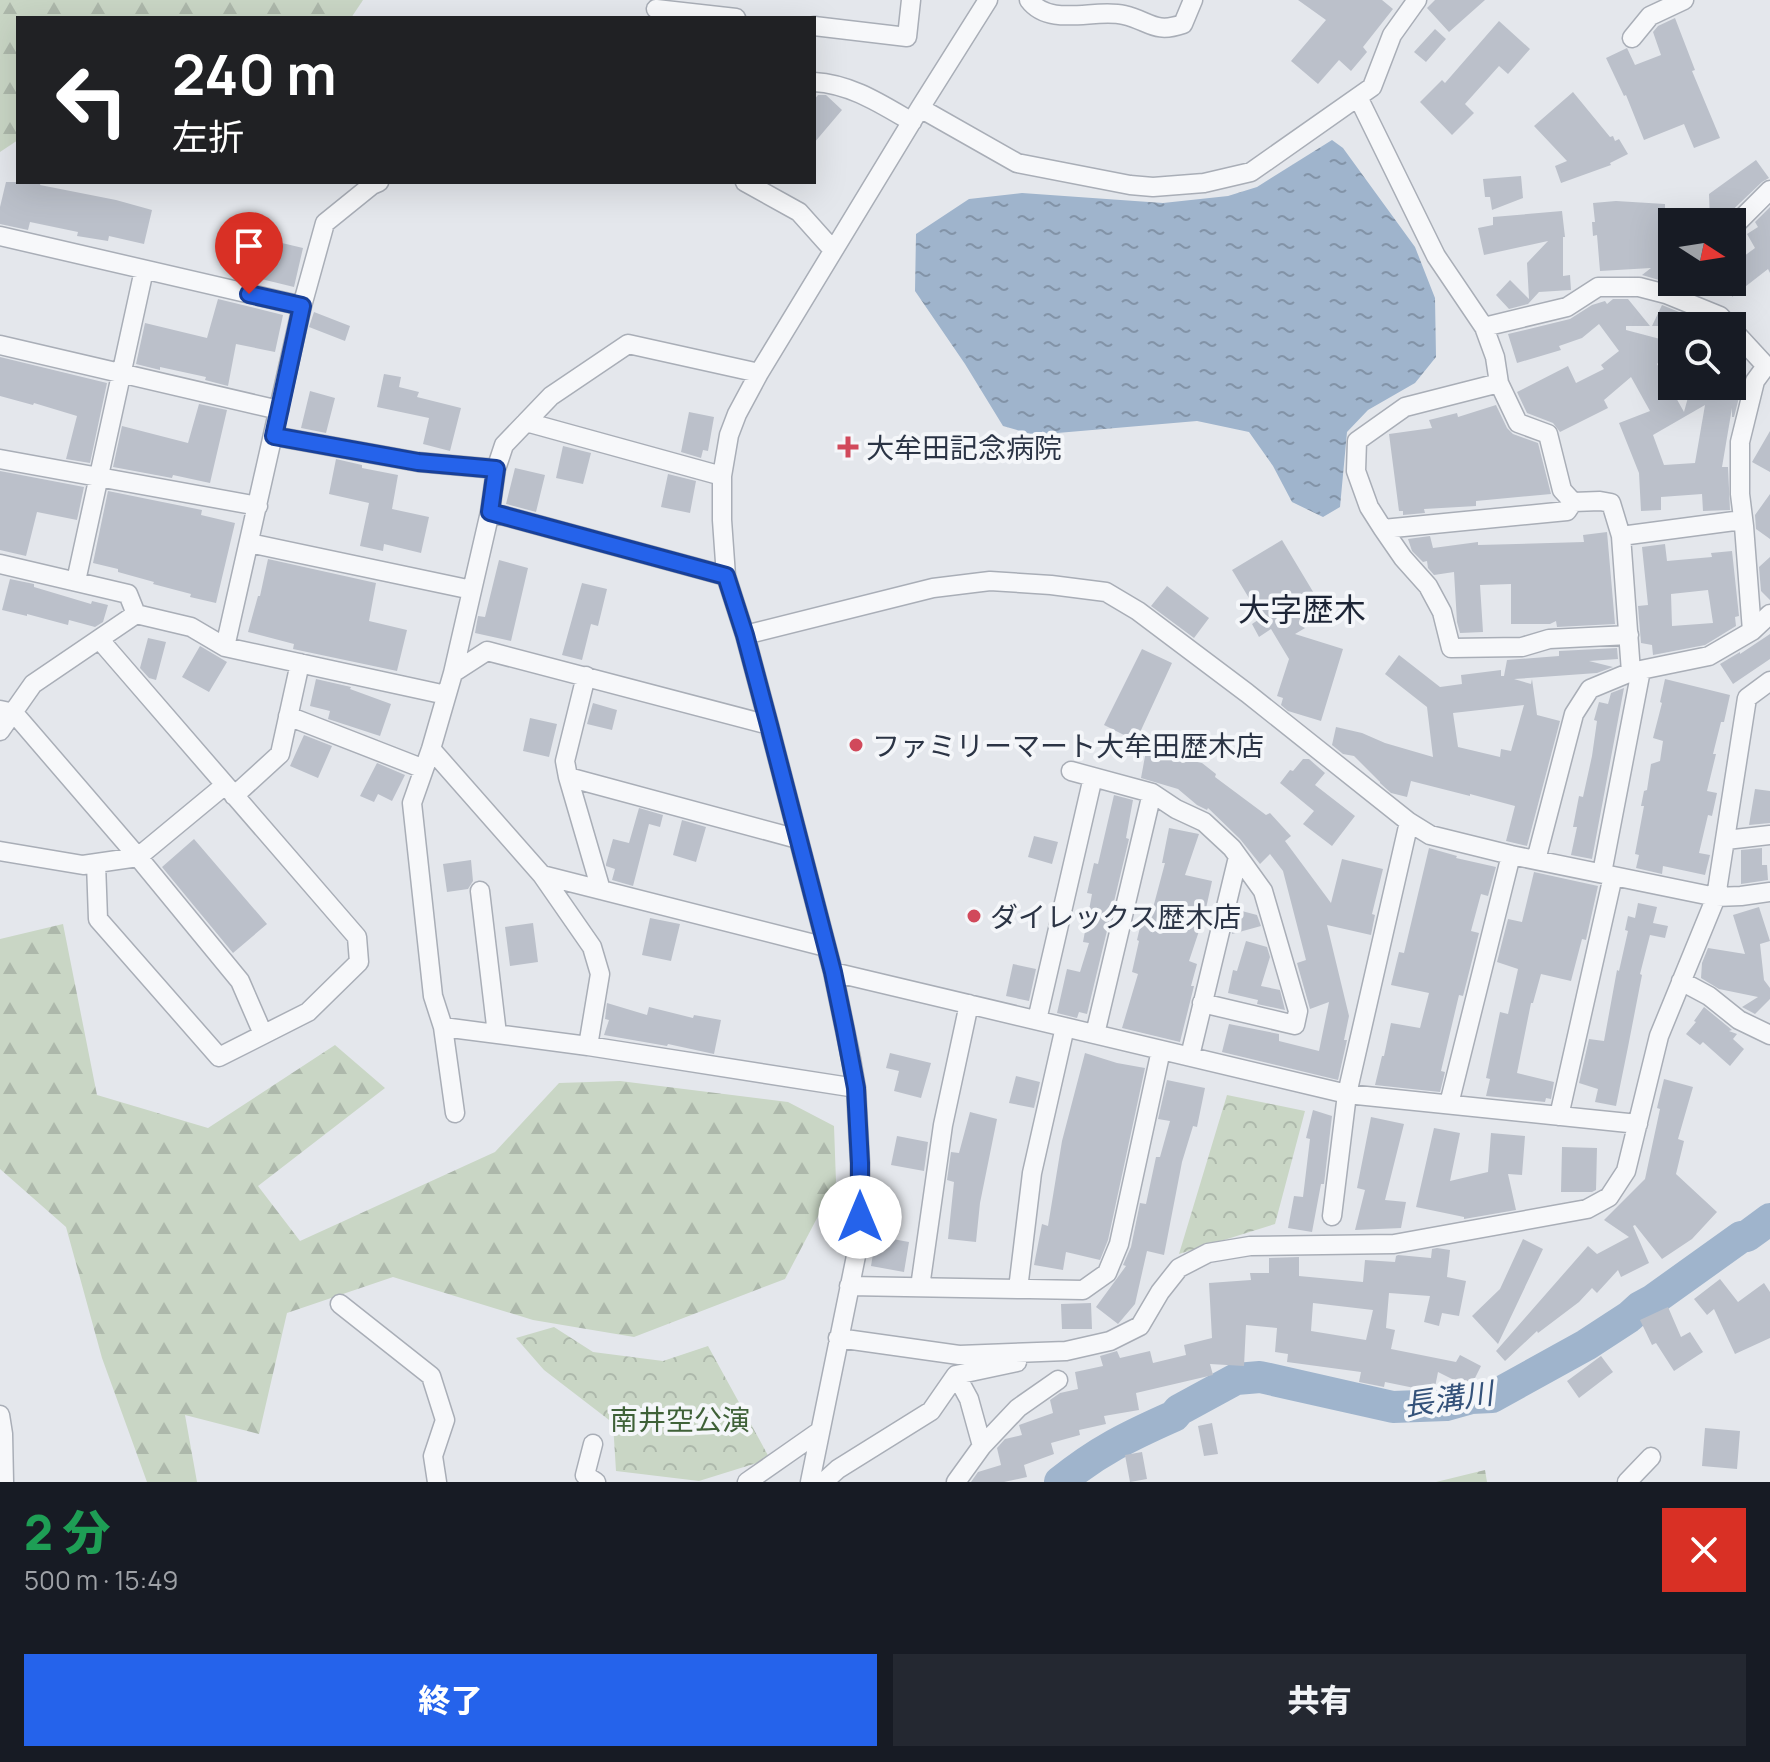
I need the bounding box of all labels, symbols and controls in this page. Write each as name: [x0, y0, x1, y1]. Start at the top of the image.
text: 240 m: [172, 35, 337, 112]
icon: left: [40, 48, 144, 152]
text: 左折: [172, 112, 244, 161]
north arrow: [1658, 208, 1746, 296]
map controls: [1658, 208, 1746, 400]
pin: [215, 212, 283, 294]
icon: arrive: [227, 224, 271, 268]
button: search: [1658, 312, 1746, 400]
place label: 大牟田記念病院: [866, 428, 1062, 466]
marker: 大牟田記念病院: [837, 436, 859, 458]
district label: 大字歴木: [1238, 587, 1366, 631]
place label: ファミリーマート大牟田歴木店: [872, 726, 1264, 764]
marker: ファミリーマート大牟田歴木店: [847, 736, 865, 754]
place label: ダイレックス歴木店: [990, 897, 1241, 935]
marker: ダイレックス歴木店: [965, 907, 983, 925]
position arrow: [818, 1175, 902, 1259]
water label: 長溝川: [1401, 1371, 1498, 1425]
park label: 南井空公演: [610, 1400, 750, 1438]
text: 2 分: [24, 1499, 111, 1564]
button: close: [1662, 1508, 1746, 1592]
text: 500 m · 15:49: [24, 1562, 178, 1598]
button: 終了: [24, 1654, 877, 1746]
button: 共有: [893, 1654, 1746, 1746]

